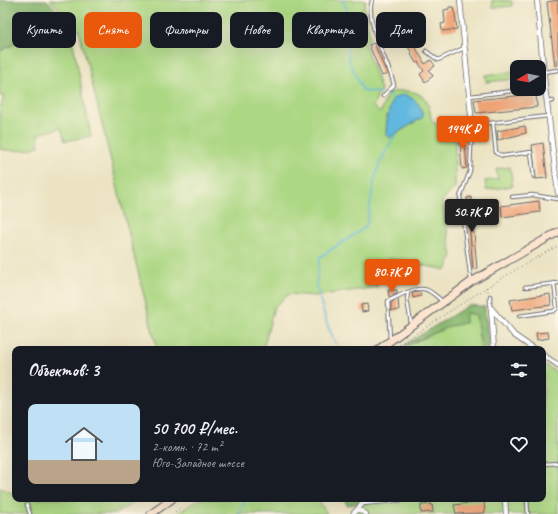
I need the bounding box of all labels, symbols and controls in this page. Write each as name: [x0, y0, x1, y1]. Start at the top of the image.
chip: Купить: [12, 12, 76, 48]
chip: Снять: [84, 12, 142, 48]
chip: Фильтры: [150, 12, 222, 48]
chip: Новое: [230, 12, 284, 48]
chip: Квартира: [292, 12, 368, 48]
chip: Дом: [376, 12, 426, 48]
north arrow: [510, 60, 546, 96]
map controls: [510, 60, 546, 96]
pin: 144K ₽: [430, 116, 496, 150]
text: 144K ₽: [446, 121, 480, 137]
pin: 50.7K ₽: [435, 199, 509, 233]
text: 50.7K ₽: [454, 204, 490, 220]
pin: 80.7K ₽: [355, 259, 429, 293]
text: 80.7K ₽: [374, 264, 410, 280]
icon: filters: [508, 359, 530, 381]
text: Объектов: 3: [28, 360, 99, 381]
text: 50 700 ₽/мес.: [152, 418, 237, 439]
icon: home: [60, 420, 108, 468]
icon: heart: [508, 433, 530, 455]
text: 2-комн. · 72 m²: [152, 439, 222, 455]
text: Юго-Западное шоссе: [152, 455, 244, 471]

